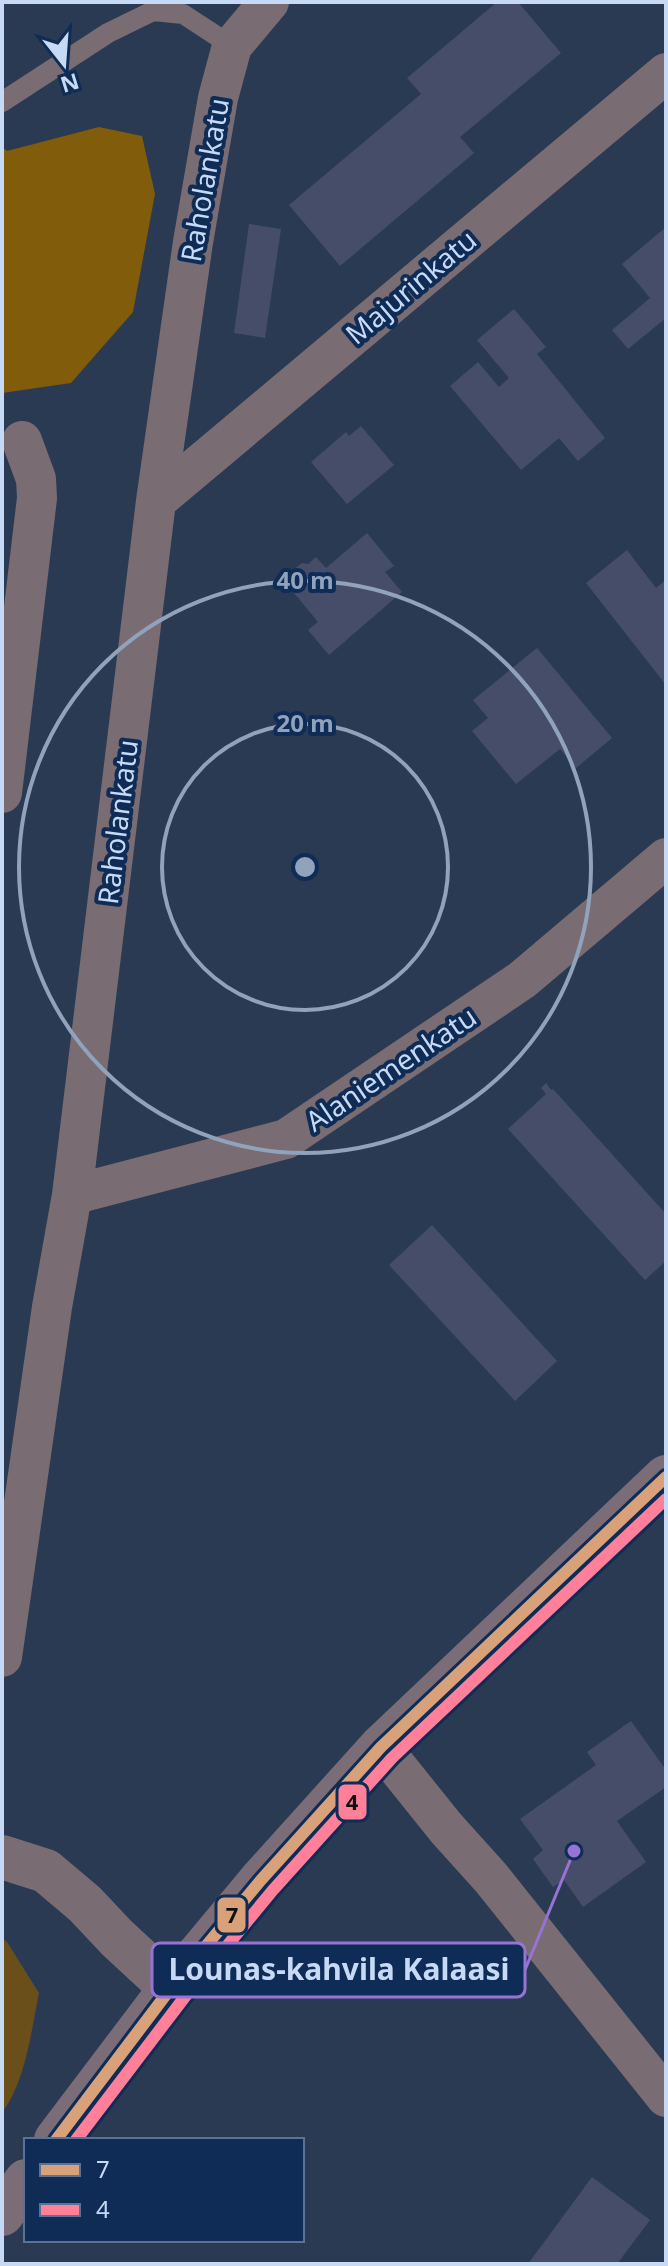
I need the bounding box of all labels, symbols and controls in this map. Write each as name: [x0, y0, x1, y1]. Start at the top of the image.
north arrow: [24, 24, 104, 104]
text: N: [57, 67, 83, 101]
street label: Raholankatu: [171, 95, 237, 265]
street label: Majurinkatu: [337, 220, 484, 352]
text: 40 m: [276, 563, 334, 596]
text: 20 m: [276, 706, 334, 739]
street label: Raholankatu: [88, 737, 146, 906]
centre of rings: [291, 853, 319, 881]
street label: Alaniemenkatu: [298, 997, 483, 1139]
line badge: 4: [337, 1783, 368, 1821]
text: 4: [346, 1786, 359, 1816]
line badge: 7: [216, 1896, 247, 1934]
text: 7: [226, 1899, 238, 1929]
callout: Lounas-kahvila Kalaasi: [152, 1943, 525, 1997]
text: Lounas-kahvila Kalaasi: [169, 1948, 509, 1989]
legend: [24, 2138, 304, 2242]
text: 7: [96, 2152, 110, 2185]
text: 4: [96, 2192, 110, 2225]

